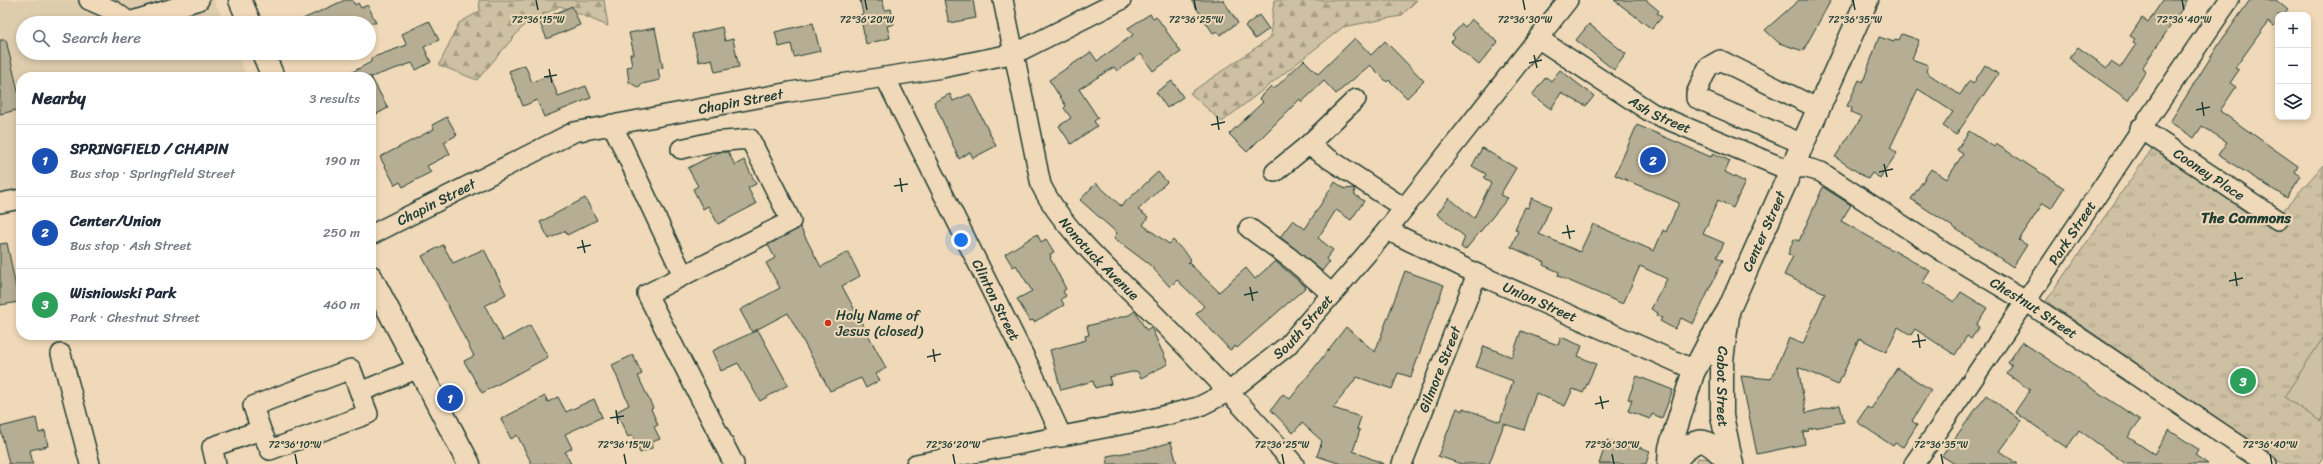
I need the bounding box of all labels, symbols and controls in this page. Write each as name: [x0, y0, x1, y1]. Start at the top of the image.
text: 72°36'15"W: [512, 11, 565, 29]
text: 72°36'20"W: [840, 11, 895, 29]
text: 72°36'25"W: [1169, 11, 1223, 29]
text: 72°36'30"W: [1498, 11, 1552, 29]
text: 72°36'35"W: [1828, 11, 1882, 29]
text: 72°36'40"W: [2156, 11, 2212, 29]
map controls: [2275, 12, 2311, 120]
button: +: [2275, 12, 2311, 48]
search box: [16, 16, 376, 60]
text: Search here: [62, 25, 141, 51]
icon: search: [30, 27, 52, 49]
button: −: [2275, 48, 2311, 84]
street label: Chapin Street: [696, 81, 786, 122]
text: Nearby: [32, 83, 86, 113]
button: layers: [2275, 84, 2311, 120]
text: 3 results: [309, 87, 360, 110]
street label: Ash Street: [1622, 88, 1695, 141]
text: SPRINGFIELD / CHAPIN: [70, 136, 229, 162]
street label: Cooney Place: [2168, 141, 2250, 208]
pin: 2: [1640, 145, 1666, 175]
text: 1: [42, 149, 48, 172]
text: 190 m: [325, 149, 360, 172]
text: Bus stop · Springfield Street: [70, 162, 235, 185]
street label: Chapin Street: [392, 171, 481, 233]
street label: Center Street: [1735, 186, 1794, 276]
street label: Park Street: [2042, 196, 2103, 270]
district label: The Commons: [2201, 205, 2292, 231]
text: Center/Union: [70, 208, 161, 234]
street label: Nonotuck Avenue: [1052, 211, 1145, 307]
text: 2: [41, 221, 49, 244]
text: 250 m: [323, 221, 360, 244]
your location: [951, 230, 971, 250]
text: Bus stop · Ash Street: [70, 234, 192, 257]
street label: Clinton Street: [965, 255, 1027, 345]
street label: Chestnut Street: [1985, 270, 2083, 346]
street label: Union Street: [1498, 275, 1581, 330]
text: Wisniowski Park: [70, 280, 176, 306]
street label: South Street: [1267, 289, 1340, 366]
text: 3: [41, 293, 49, 316]
text: 460 m: [323, 293, 360, 316]
place label: Holy Name of Jesus (closed): [835, 303, 924, 344]
text: Park · Chestnut Street: [70, 306, 200, 329]
marker: Holy Name of Jesus (closed): [823, 318, 833, 328]
street label: Gilmore Street: [1412, 321, 1469, 416]
street label: Cabot Street: [1709, 345, 1736, 429]
pin: 3: [2230, 366, 2256, 396]
pin: 1: [437, 383, 463, 413]
text: 72°36'10"W: [268, 436, 322, 454]
text: 72°36'15"W: [598, 436, 651, 454]
text: 72°36'20"W: [926, 436, 981, 454]
text: 72°36'25"W: [1255, 436, 1309, 454]
text: 72°36'30"W: [1585, 436, 1639, 454]
text: 72°36'35"W: [1914, 436, 1968, 454]
text: 72°36'40"W: [2242, 436, 2298, 454]

